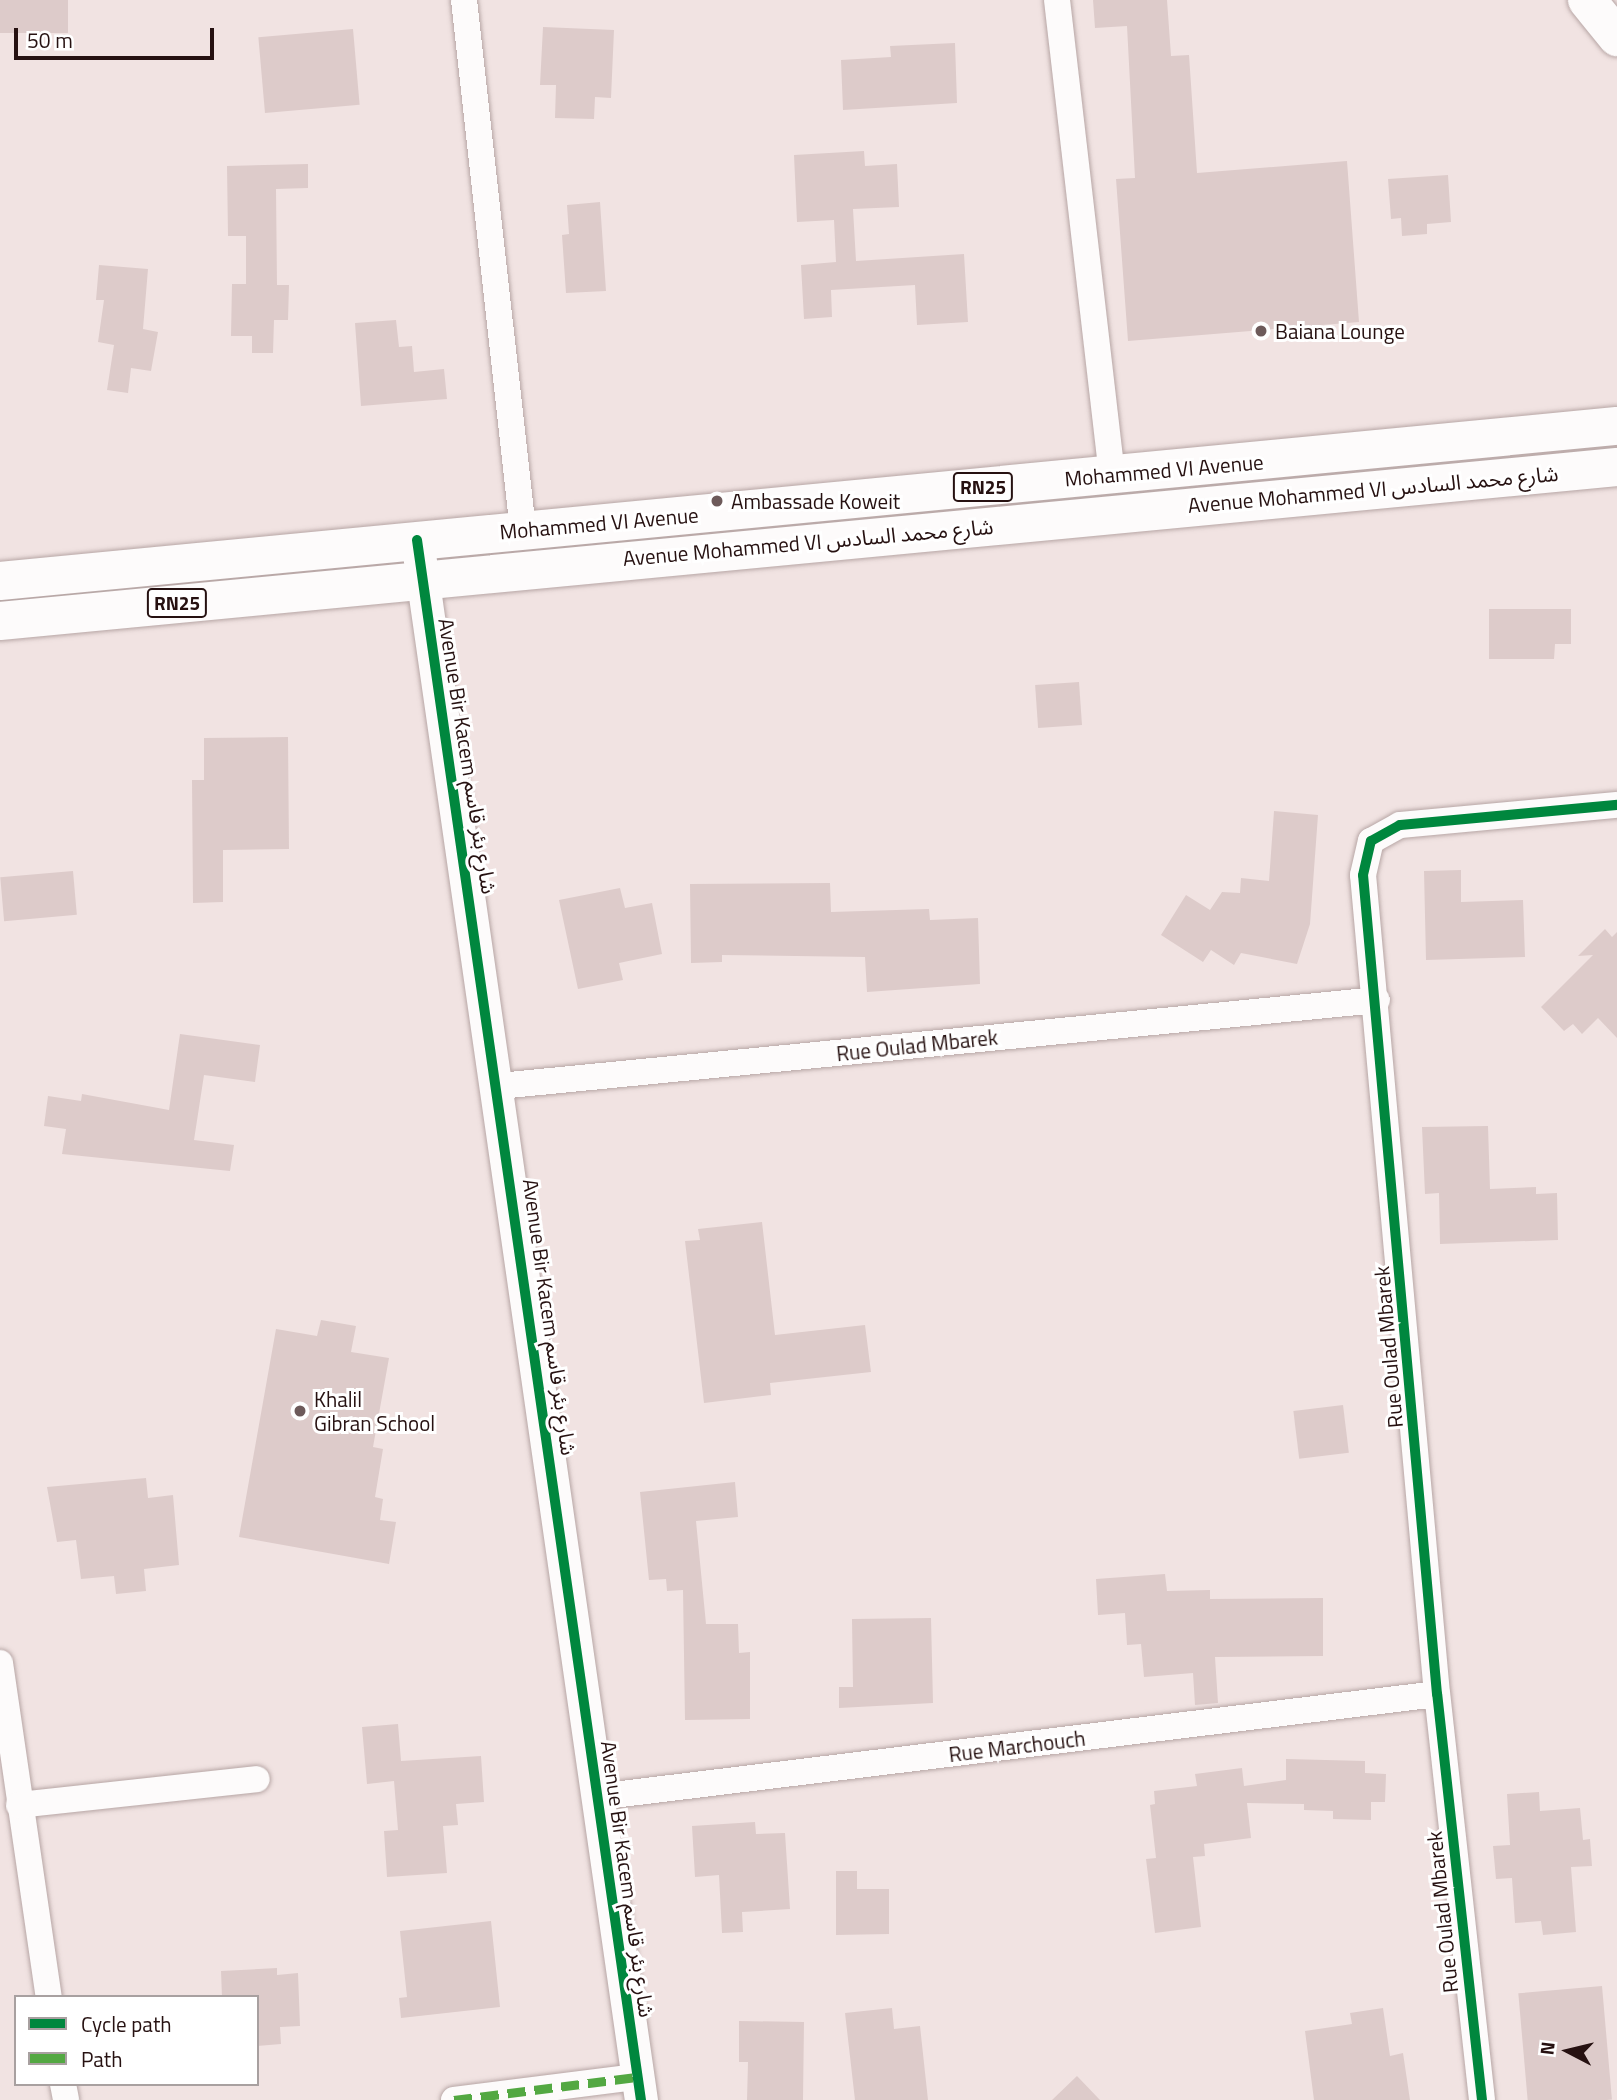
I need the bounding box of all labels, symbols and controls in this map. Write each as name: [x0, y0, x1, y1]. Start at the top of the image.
scale bar: [18, 14, 217, 58]
text: 50 m: [27, 24, 73, 56]
place label: Baiana Lounge: [1275, 318, 1405, 344]
marker: Baiana Lounge: [1253, 323, 1269, 339]
street label: Mohammed VI Avenue: [1064, 449, 1264, 491]
street label: Avenue Mohammed VI شارع محمد السادس: [1187, 460, 1559, 518]
road number: RN25: [951, 472, 1014, 502]
place label: Ambassade Koweit: [731, 488, 900, 514]
marker: Ambassade Koweit: [709, 493, 725, 509]
street label: Mohammed VI Avenue: [499, 502, 699, 544]
street label: Avenue Mohammed VI شارع محمد السادس: [622, 513, 994, 571]
road number: RN25: [146, 588, 208, 618]
street label: Avenue Bir Kacem شارع بئر قاسم: [434, 616, 502, 896]
street label: Rue Oulad Mbarek: [835, 1024, 999, 1066]
street label: Avenue Bir Kacem شارع بئر قاسم: [518, 1177, 582, 1457]
street label: Rue Oulad Mbarek: [1368, 1265, 1408, 1429]
place label: Khalil Gibran School: [314, 1386, 435, 1436]
marker: Khalil Gibran School: [292, 1403, 308, 1419]
street label: Rue Marchouch: [947, 1725, 1087, 1767]
street label: Avenue Bir Kacem شارع بئر قاسم: [596, 1739, 660, 2019]
street label: Rue Oulad Mbarek: [1421, 1830, 1463, 1994]
legend: [14, 1995, 259, 2086]
text: Cycle path: [81, 2008, 172, 2040]
north arrow: [1533, 2016, 1603, 2086]
text: N: [1531, 2040, 1562, 2057]
text: Path: [81, 2043, 123, 2075]

